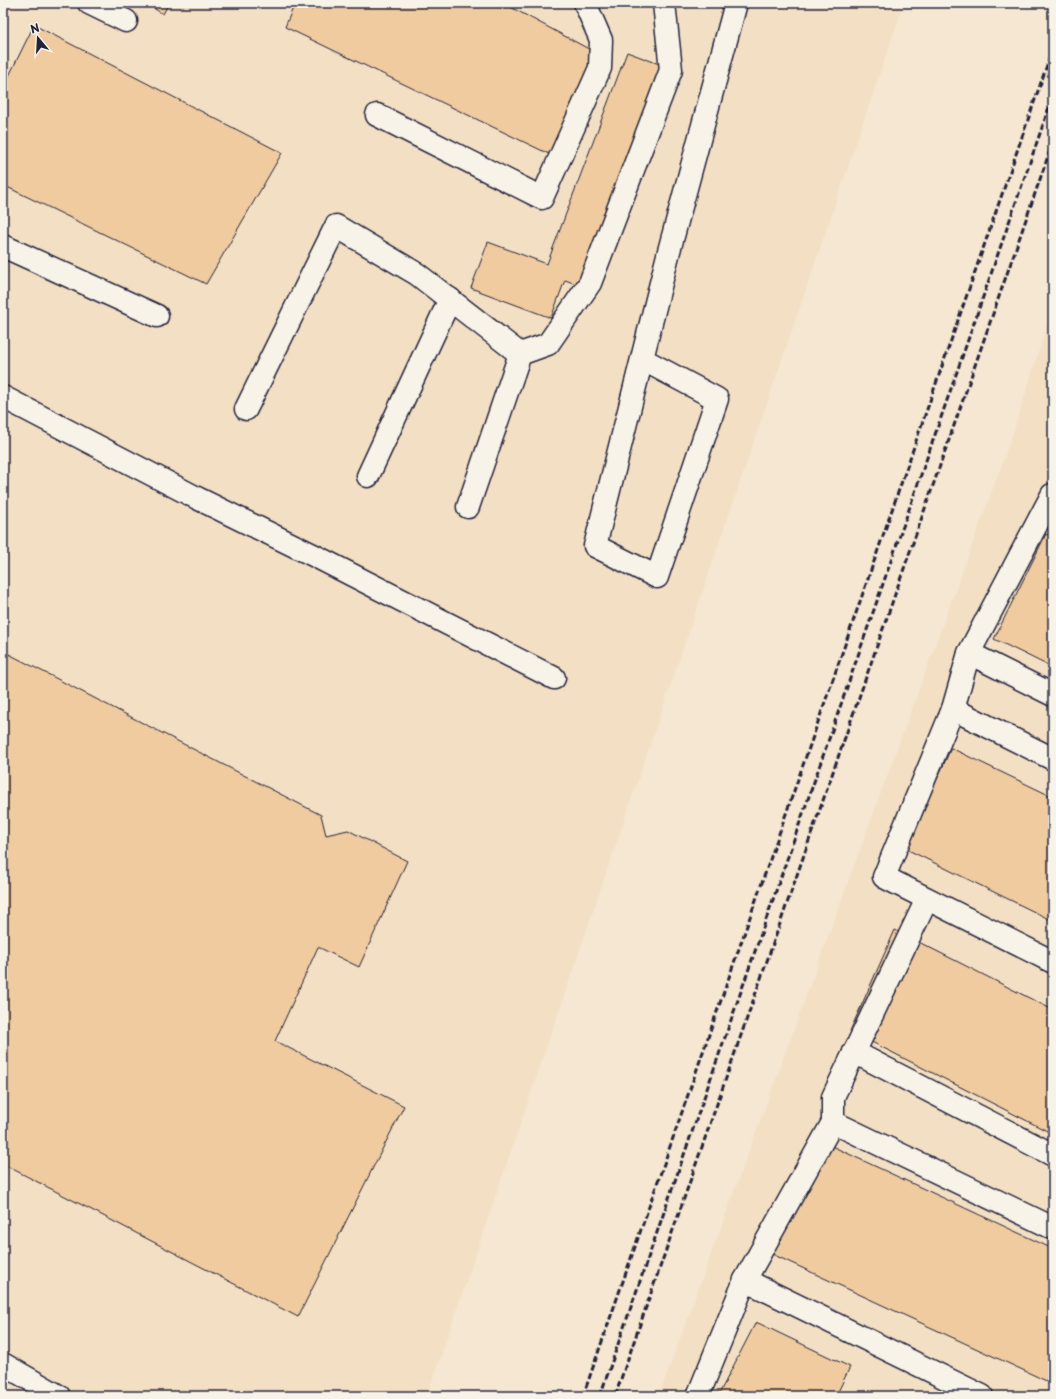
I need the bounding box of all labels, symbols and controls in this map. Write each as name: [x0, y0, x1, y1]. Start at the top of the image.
north arrow: [18, 18, 58, 58]
text: N: [28, 18, 42, 37]

